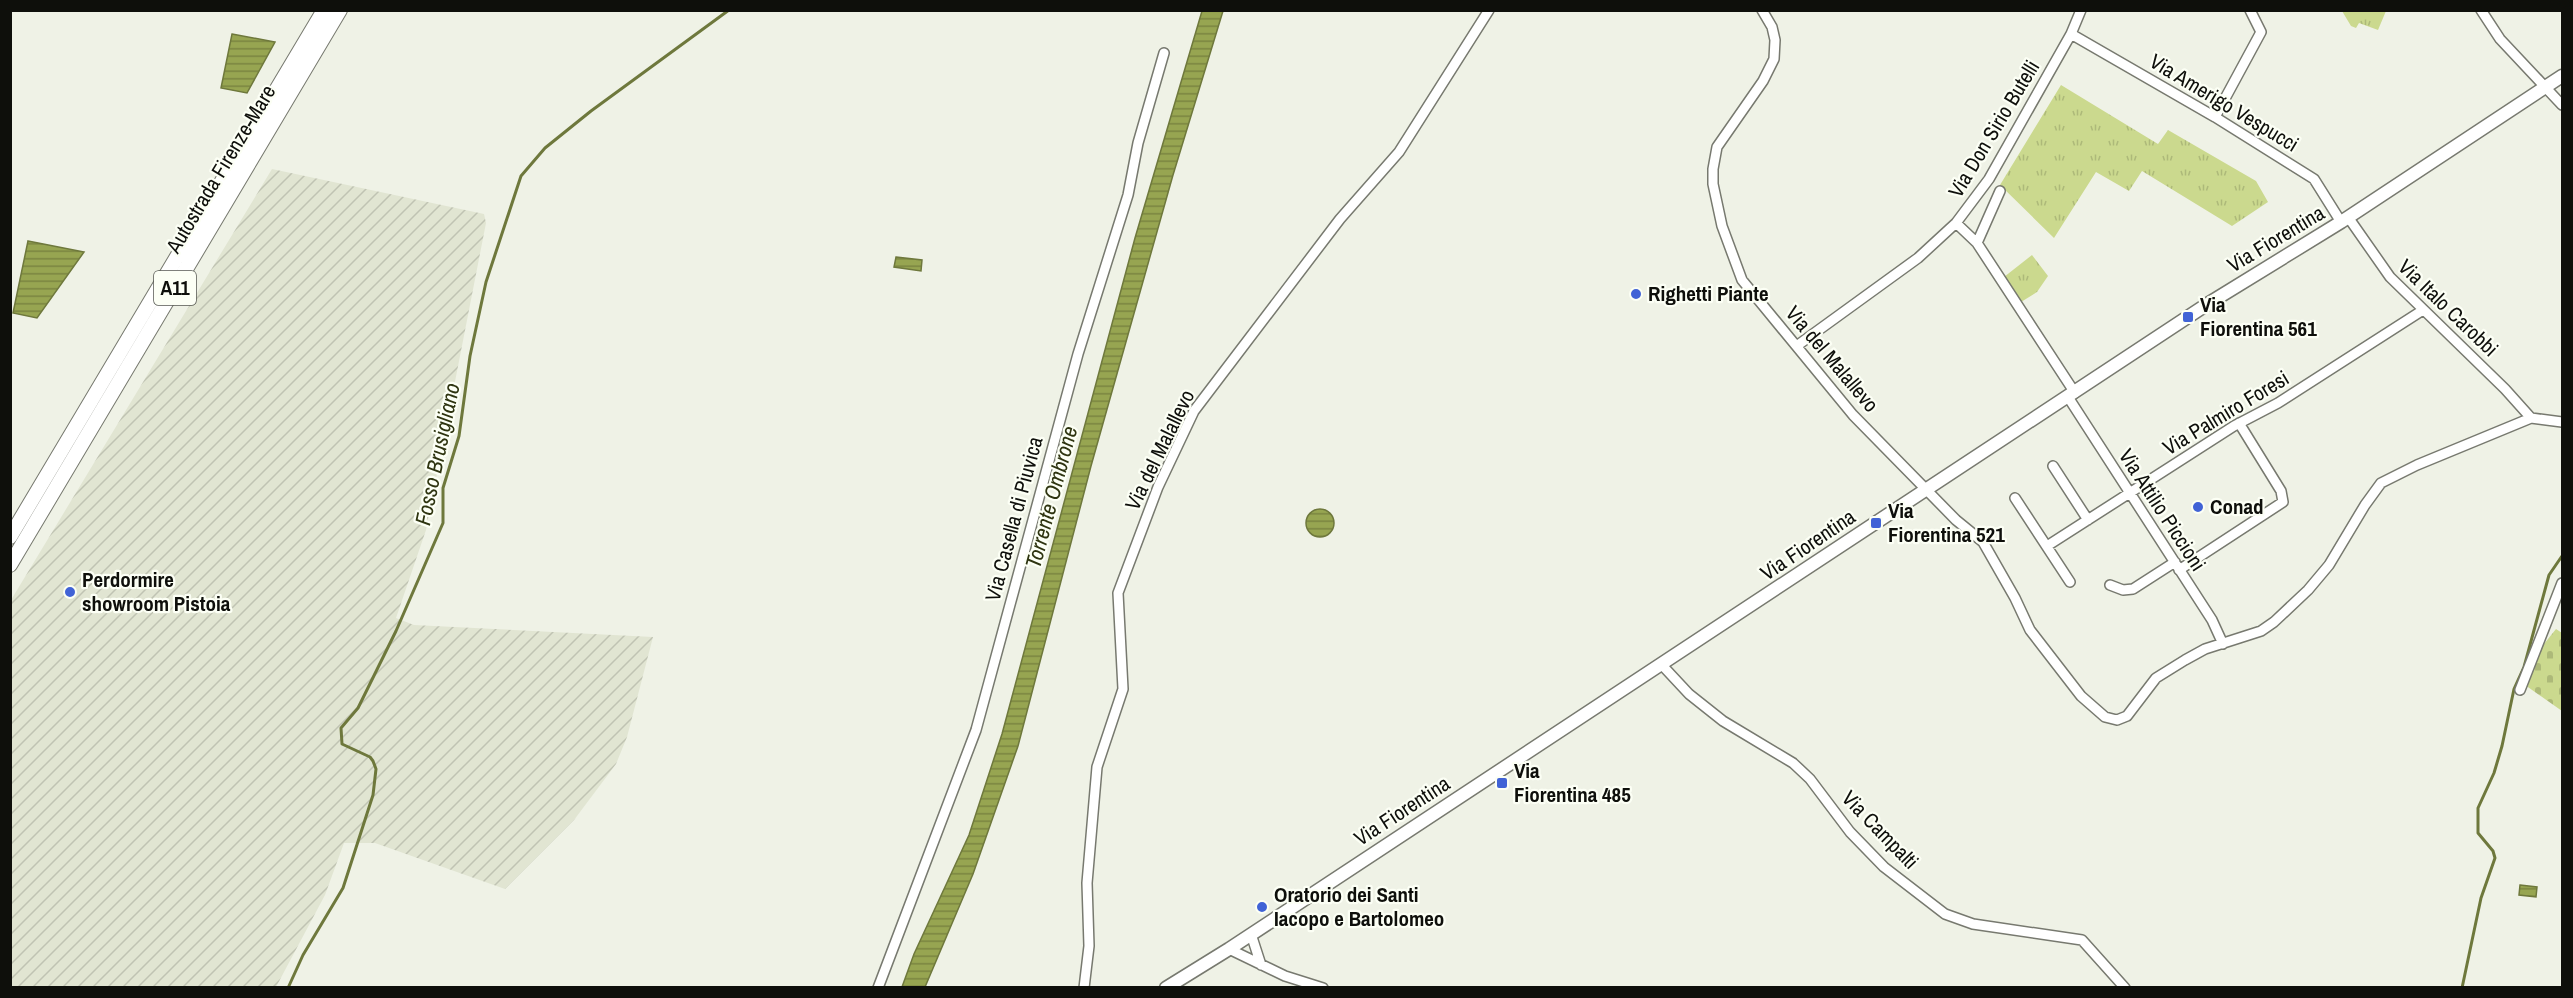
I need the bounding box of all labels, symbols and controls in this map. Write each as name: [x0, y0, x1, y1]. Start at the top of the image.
street label: Via Amerigo Vespucci: [2144, 47, 2304, 159]
street label: Via Don Sirio Butelli: [1941, 55, 2046, 203]
street label: Autostrada Firenze-Mare: [158, 79, 282, 259]
street label: Via Fiorentina: [2222, 198, 2330, 279]
street label: Via Italo Carobbi: [2392, 252, 2505, 363]
road number: A11: [154, 271, 196, 305]
place label: Righetti Piante: [1648, 279, 1769, 308]
marker: Righetti Piante: [1629, 287, 1643, 301]
place label: Via Fiorentina 561: [2200, 290, 2317, 343]
street label: Via del Malallevo: [1779, 299, 1886, 418]
marker: Via Fiorentina 561: [2181, 310, 2195, 324]
street label: Via Palmiro Foresi: [2157, 363, 2294, 462]
water label: Fosso Brusigliano: [407, 380, 467, 528]
street label: Via del Malallevo: [1118, 385, 1201, 515]
water label: Torrente Ombrone: [1018, 423, 1084, 571]
street label: Via Casella di Piuvica: [978, 433, 1050, 604]
street label: Via Attilio Piccioni: [2112, 443, 2213, 577]
place label: Conad: [2210, 492, 2264, 521]
place label: Via Fiorentina 521: [1888, 496, 2005, 549]
marker: Conad: [2191, 500, 2205, 514]
street label: Via Fiorentina: [1754, 502, 1861, 587]
marker: Via Fiorentina 521: [1869, 516, 1883, 530]
place label: Perdormire showroom Pistoia: [82, 565, 231, 618]
marker: Perdormire showroom Pistoia: [63, 585, 77, 599]
place label: Via Fiorentina 485: [1514, 756, 1631, 809]
street label: Via Fiorentina: [1348, 769, 1456, 852]
marker: Via Fiorentina 485: [1495, 776, 1509, 790]
street label: Via Campalti: [1835, 784, 1925, 875]
place label: Oratorio dei Santi Iacopo e Bartolomeo: [1274, 880, 1444, 933]
marker: Oratorio dei Santi Iacopo e Bartolomeo: [1255, 900, 1269, 914]

